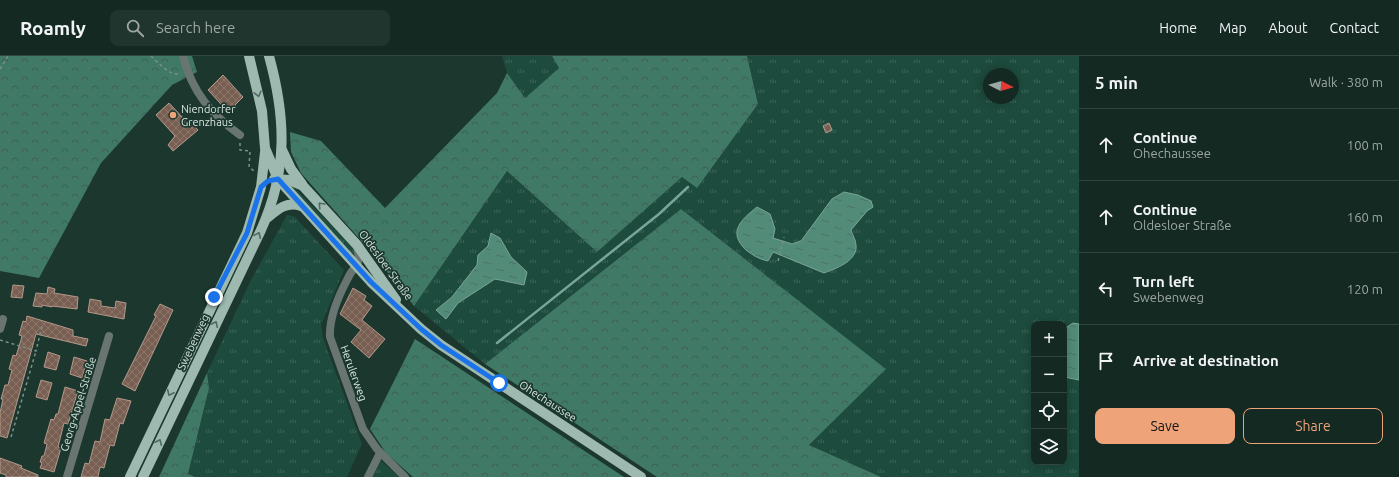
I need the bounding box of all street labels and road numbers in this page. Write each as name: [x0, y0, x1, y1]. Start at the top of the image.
street label: Oldesloer Straße: [357, 228, 415, 302]
street label: Swebenweg: [175, 312, 211, 372]
street label: Herulerweg: [338, 343, 370, 403]
street label: Georg-Appel-Straße: [58, 355, 98, 453]
street label: Ohechaussee: [517, 378, 579, 424]

